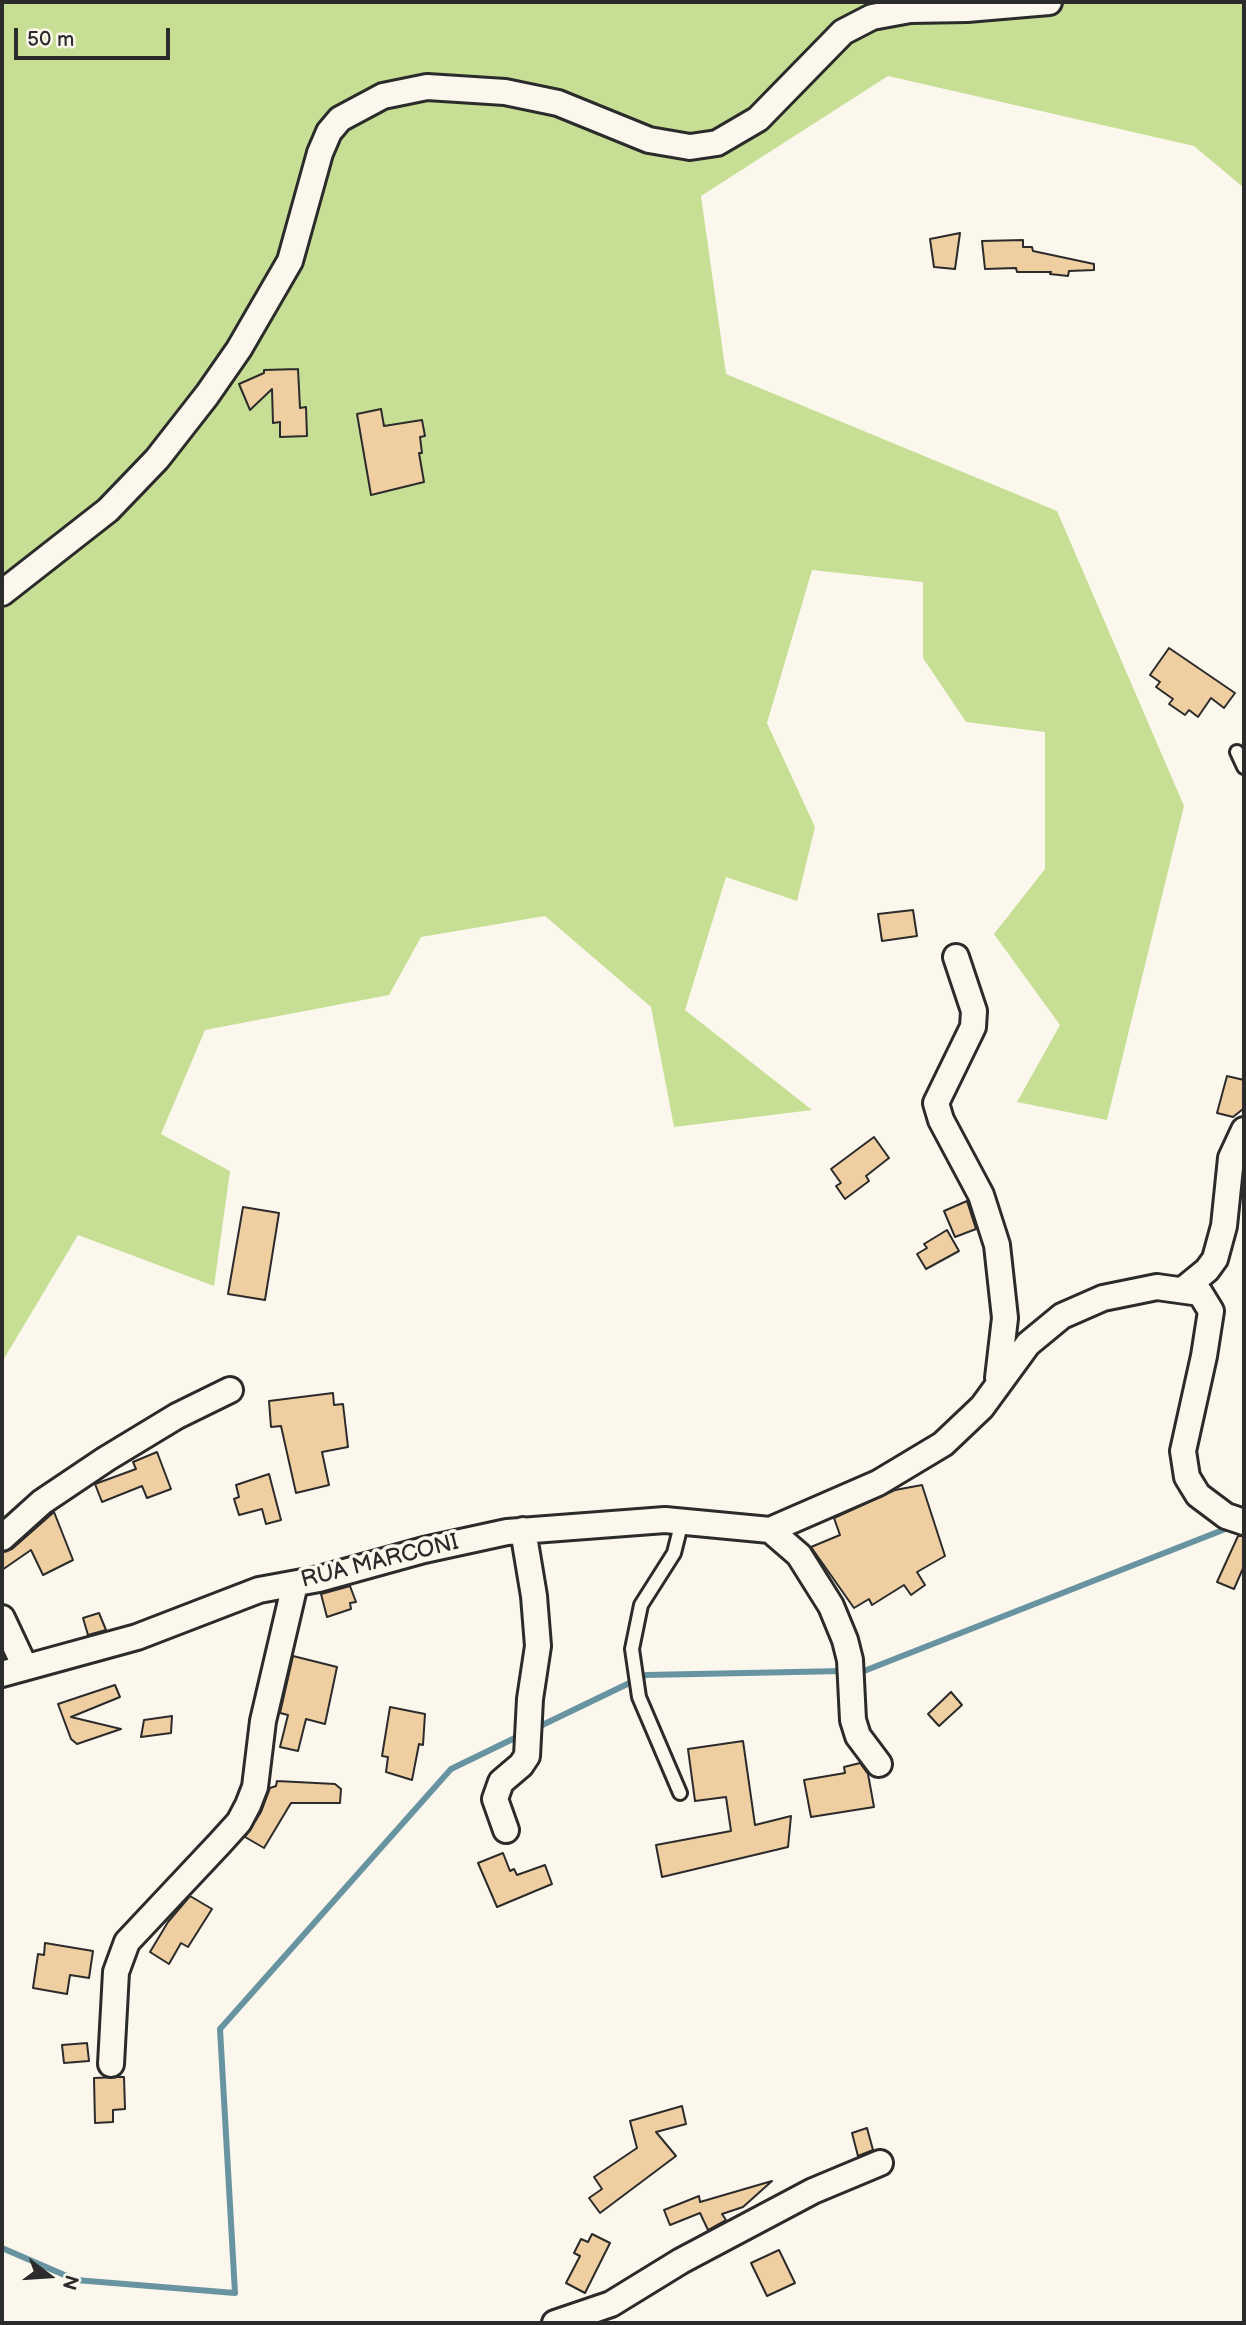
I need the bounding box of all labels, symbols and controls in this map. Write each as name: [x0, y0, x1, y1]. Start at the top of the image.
scale bar: [18, 14, 173, 58]
text: 50 m: [27, 27, 74, 52]
street label: RUA MARCONI: [298, 1529, 462, 1595]
north arrow: [14, 2241, 84, 2311]
text: N: [56, 2272, 83, 2292]

